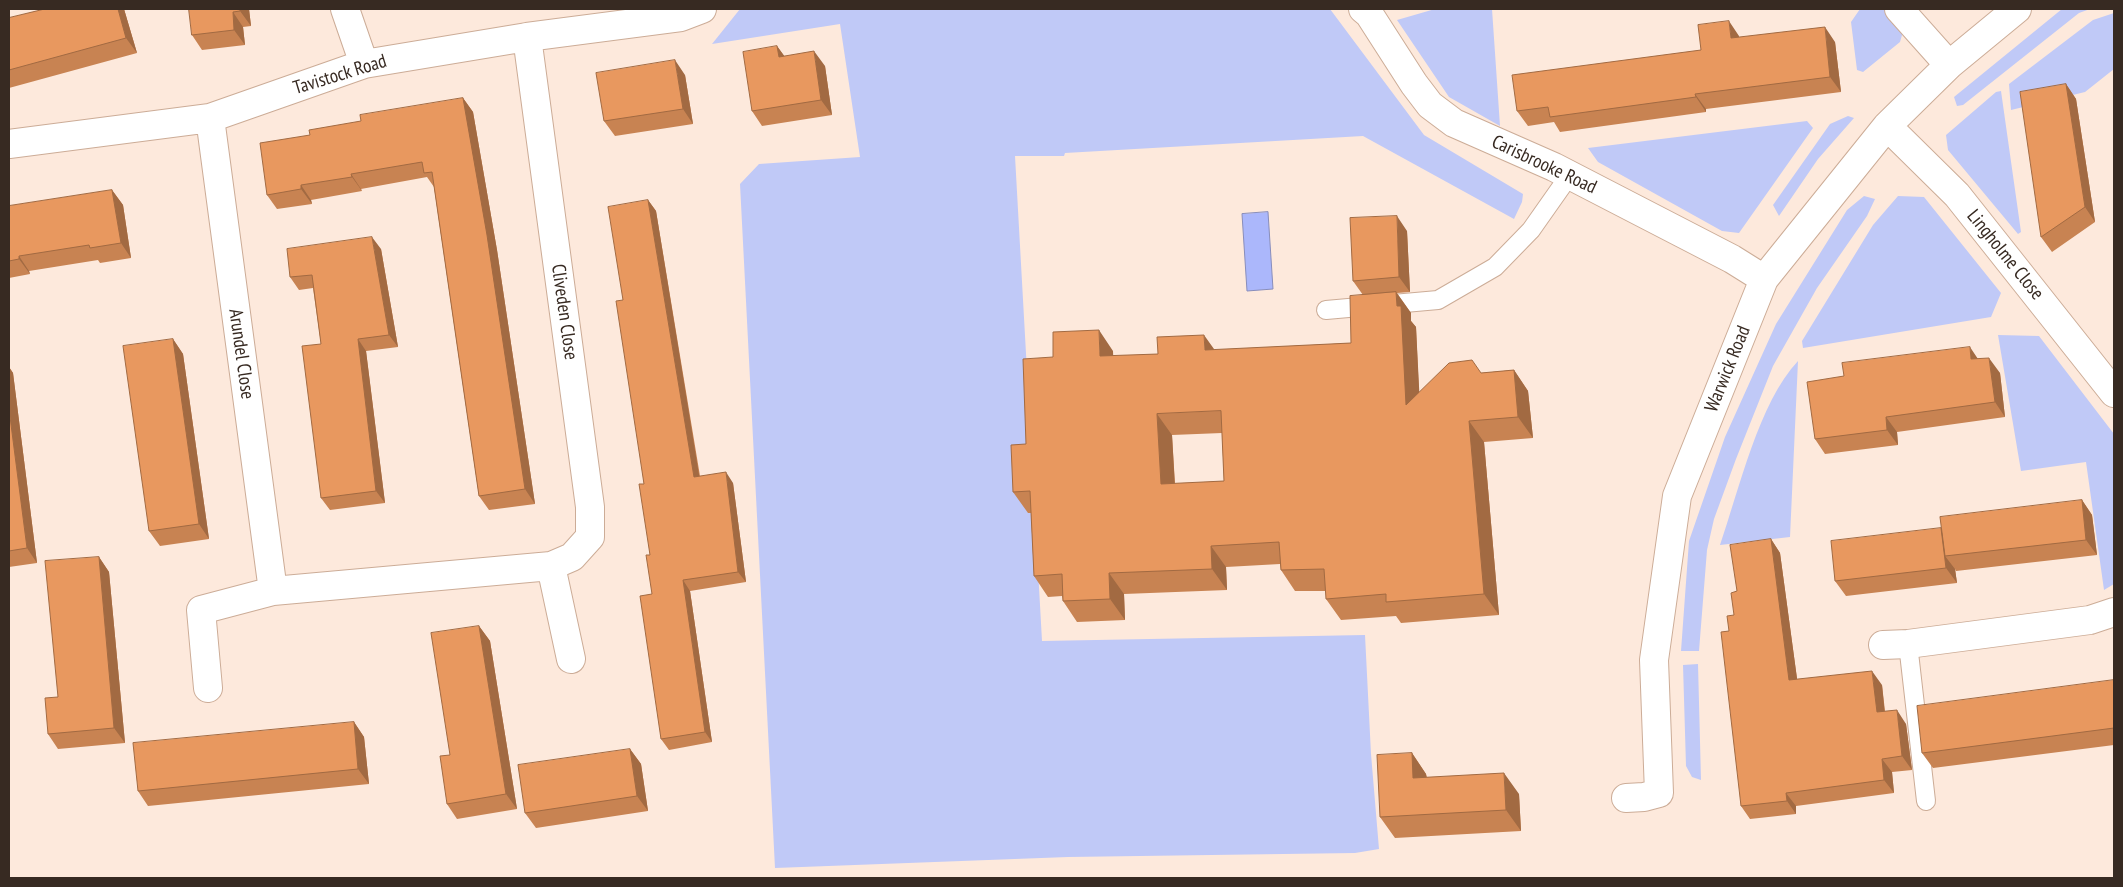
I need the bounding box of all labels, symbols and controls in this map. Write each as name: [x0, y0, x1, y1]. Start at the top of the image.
street label: Tavistock Road: [291, 50, 389, 100]
street label: Carisbrooke Road: [1488, 131, 1600, 199]
street label: Lingholme Close: [1962, 205, 2048, 305]
street label: Cliveden Close: [546, 263, 582, 361]
street label: Arundel Close: [223, 307, 259, 401]
street label: Warwick Road: [1700, 323, 1756, 415]

